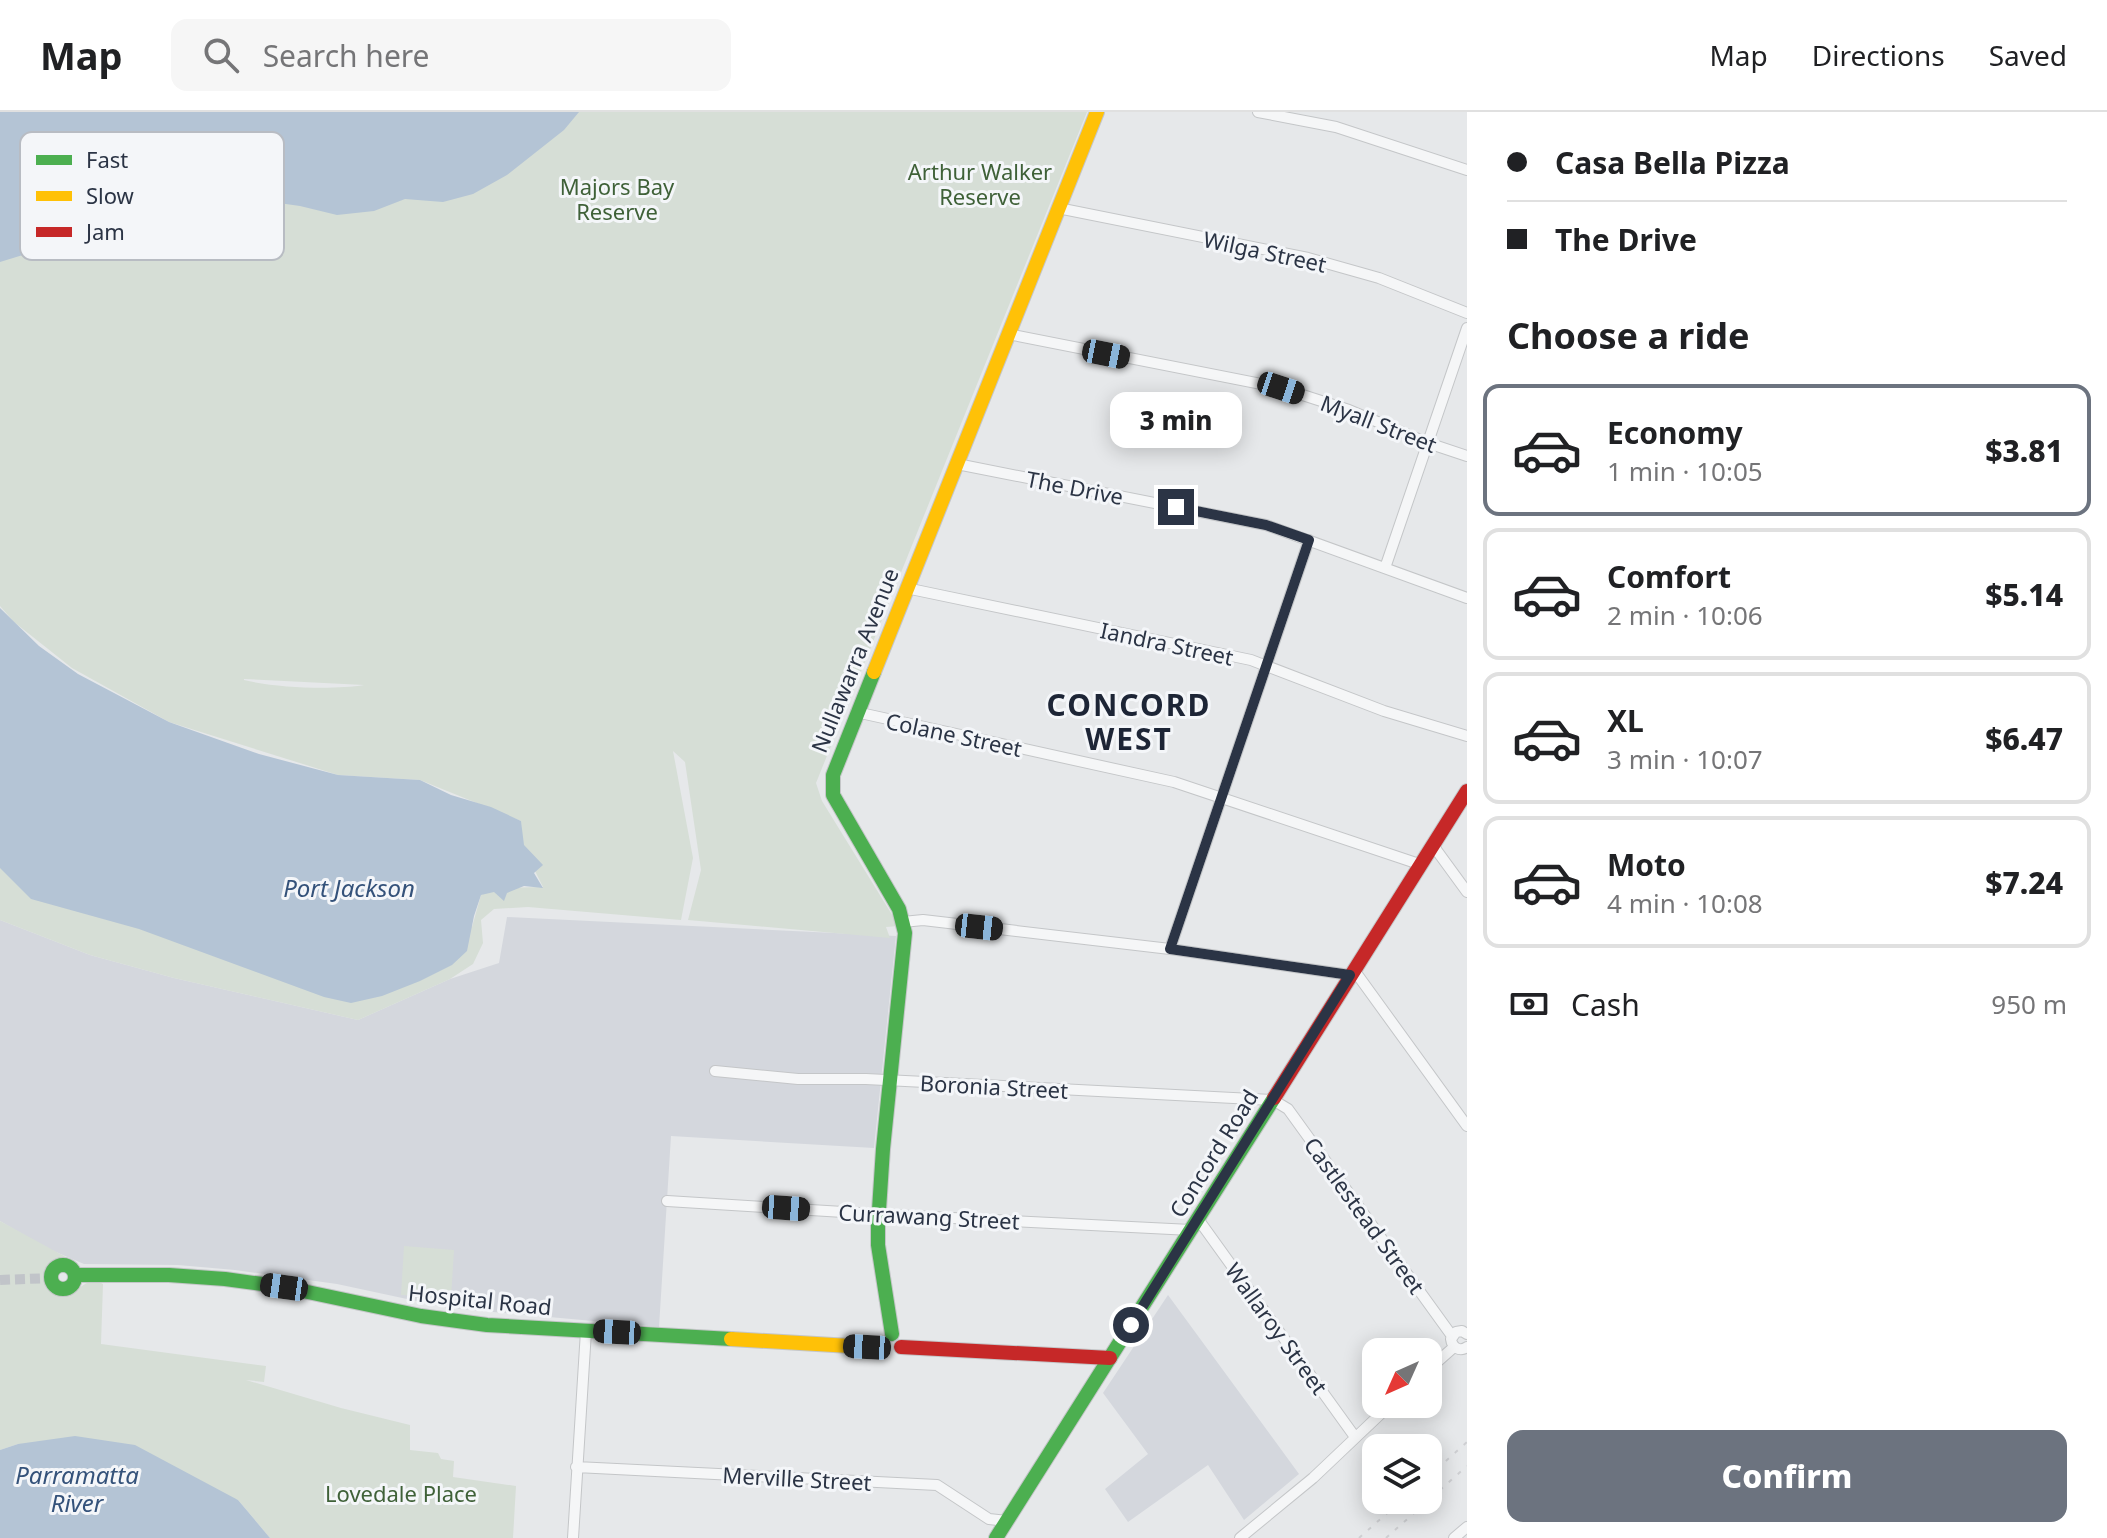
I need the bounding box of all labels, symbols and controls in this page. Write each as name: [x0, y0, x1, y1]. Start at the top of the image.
search box: [171, 19, 731, 91]
text: Map: [40, 29, 123, 81]
icon: search: [199, 33, 243, 77]
text: Search here: [263, 35, 430, 76]
text: Map: [1709, 36, 1768, 74]
text: Directions: [1812, 36, 1945, 74]
text: Saved: [1989, 36, 2067, 74]
legend: [20, 132, 284, 260]
text: Casa Bella Pizza: [1555, 142, 1790, 183]
text: Fast: [86, 144, 128, 174]
park label: Arthur Walker Reserve: [908, 156, 1052, 211]
park label: Majors Bay Reserve: [560, 171, 675, 226]
text: Slow: [86, 180, 135, 210]
text: Jam: [84, 216, 125, 246]
text: The Drive: [1555, 219, 1697, 260]
street label: Wilga Street: [1201, 223, 1329, 279]
text: Choose a ride: [1507, 311, 1749, 360]
car: [1080, 338, 1132, 370]
car: [1254, 369, 1308, 407]
street label: Myall Street: [1317, 387, 1441, 459]
callout: 3 min: [1110, 391, 1242, 447]
text: 3 min: [1140, 402, 1212, 438]
text: Economy: [1607, 412, 1743, 453]
icon: car: [1511, 414, 1583, 486]
text: $3.81: [1985, 430, 2063, 471]
text: 1 min · 10:05: [1607, 453, 1763, 489]
street label: The Drive: [1024, 463, 1126, 511]
route end: [1158, 489, 1194, 525]
text: Comfort: [1607, 556, 1731, 597]
icon: car: [1511, 558, 1583, 630]
street label: Nullawarra Avenue: [803, 563, 905, 757]
text: $5.14: [1985, 574, 2063, 615]
text: 2 min · 10:06: [1607, 597, 1763, 633]
street label: Iandra Street: [1098, 614, 1236, 672]
district label: CONCORD WEST: [1047, 684, 1211, 759]
text: XL: [1607, 700, 1644, 741]
icon: car: [1511, 702, 1583, 774]
street label: Colane Street: [883, 705, 1025, 763]
text: $6.47: [1985, 718, 2063, 759]
text: 3 min · 10:07: [1607, 741, 1763, 777]
text: Moto: [1607, 844, 1686, 885]
icon: car: [1511, 846, 1583, 918]
text: $7.24: [1985, 862, 2063, 903]
water label: Port Jackson: [283, 871, 415, 904]
text: 4 min · 10:08: [1607, 885, 1763, 921]
car: [954, 913, 1004, 941]
icon: cash: [1507, 982, 1551, 1026]
text: Cash: [1571, 984, 1640, 1025]
text: 950 m: [1991, 986, 2067, 1022]
street label: Boronia Street: [919, 1067, 1069, 1105]
street label: Concord Road: [1162, 1083, 1264, 1223]
street label: Castlestead Street: [1298, 1131, 1432, 1299]
car: [761, 1194, 811, 1222]
street label: Currawang Street: [838, 1196, 1020, 1236]
street label: Wallaroy Street: [1219, 1256, 1335, 1400]
car: [259, 1272, 309, 1302]
street label: Hospital Road: [407, 1277, 553, 1321]
route start: [1113, 1307, 1149, 1343]
car: [592, 1319, 642, 1345]
car: [842, 1334, 892, 1360]
north arrow: [1362, 1338, 1442, 1418]
map controls: [1362, 1338, 1442, 1514]
button: Confirm: [1507, 1430, 2067, 1522]
button: layers: [1362, 1434, 1442, 1514]
water label: Parramatta River: [15, 1458, 139, 1519]
street label: Merville Street: [722, 1459, 872, 1497]
park label: Lovedale Place: [325, 1478, 477, 1508]

